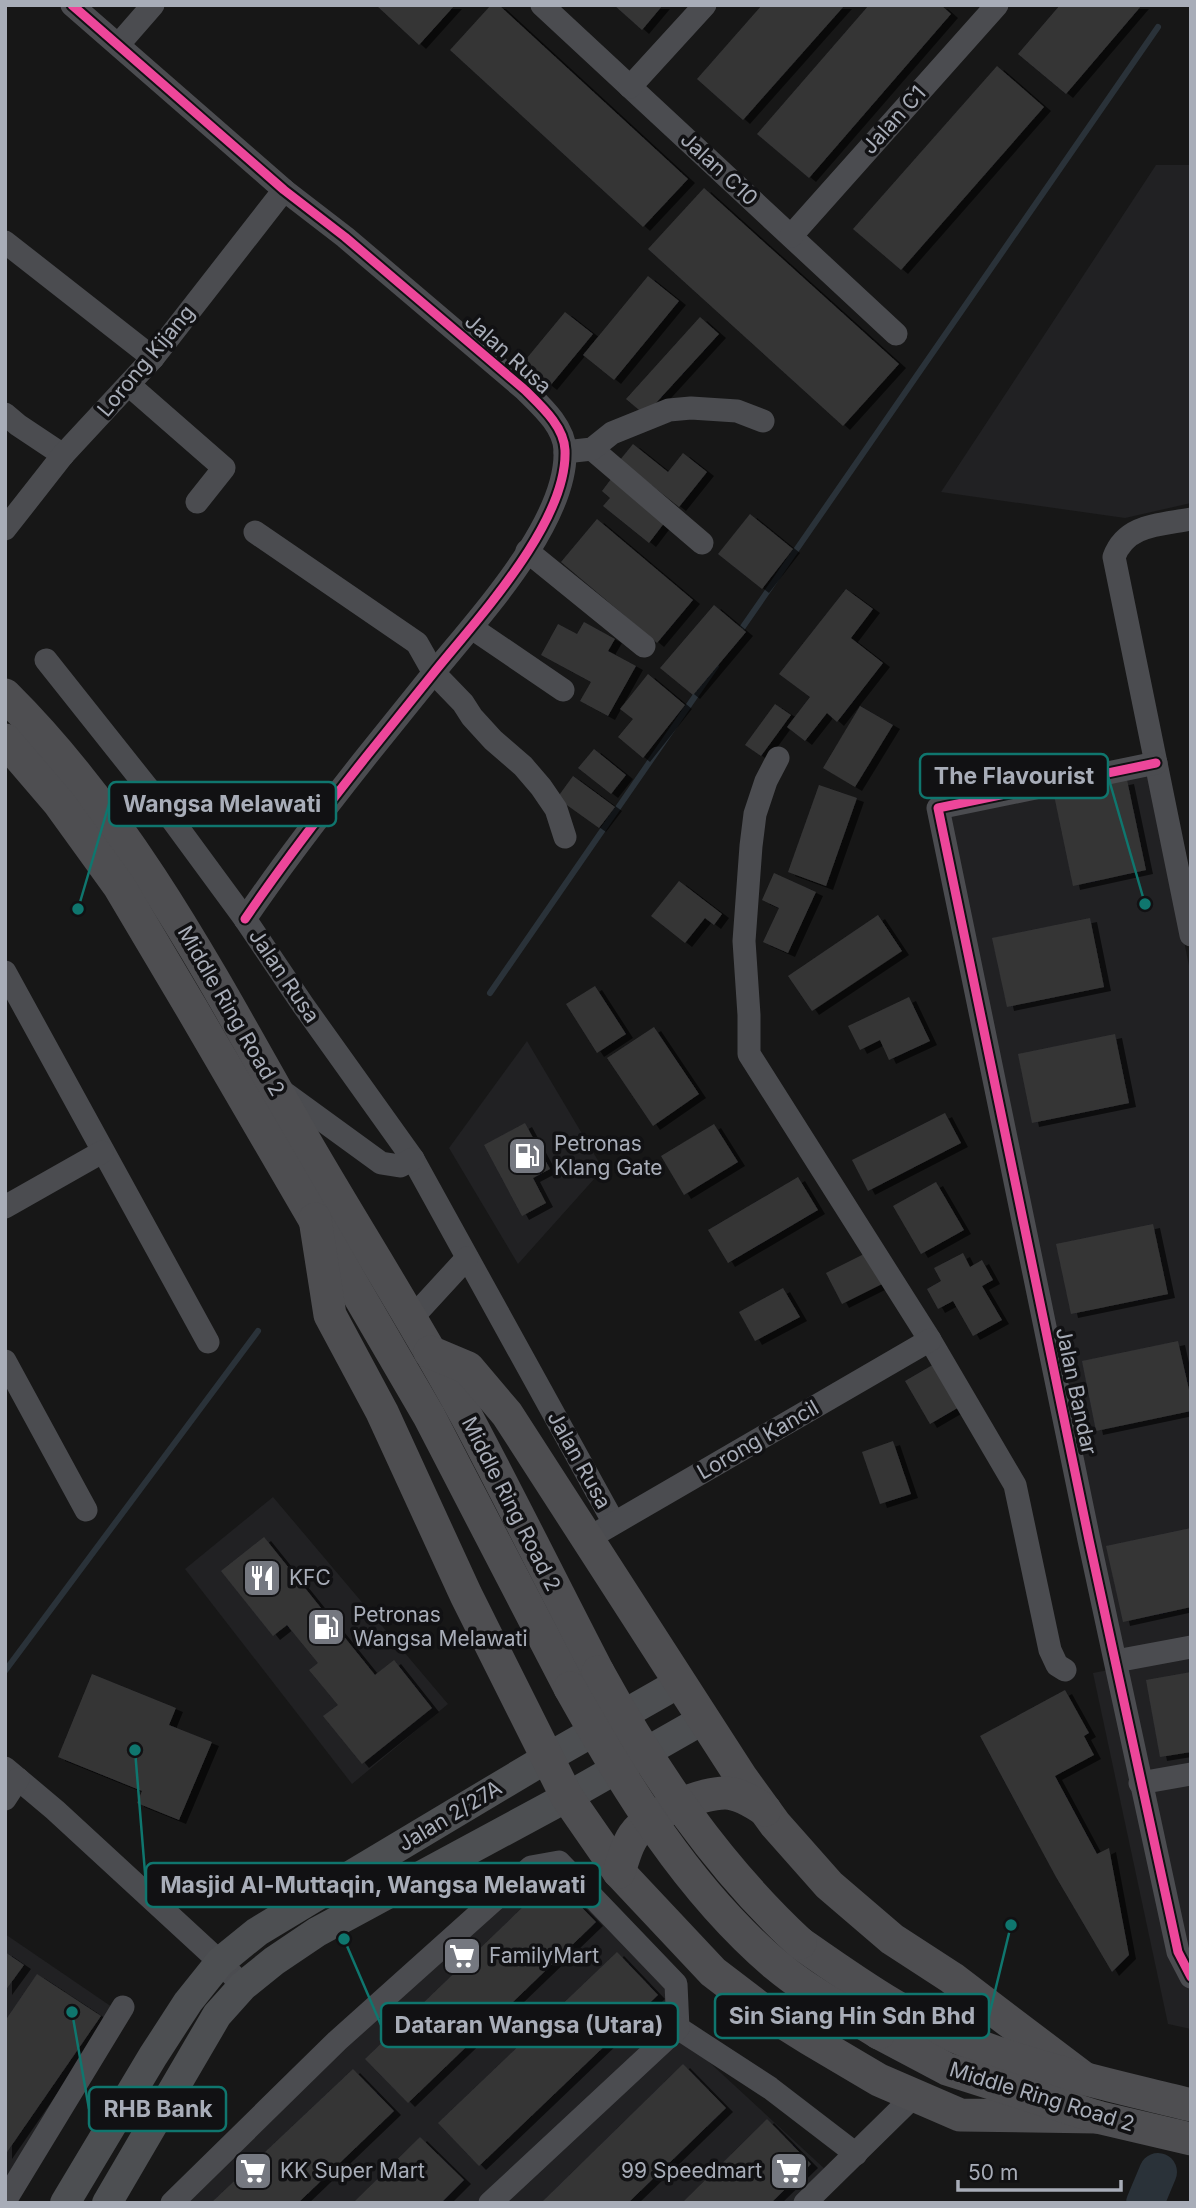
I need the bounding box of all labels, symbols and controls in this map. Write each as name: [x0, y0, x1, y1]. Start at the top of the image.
street label: Jalan C1: [857, 81, 931, 159]
street label: Jalan C10: [676, 127, 763, 211]
street label: Lorong Kijang: [92, 300, 199, 421]
street label: Jalan Rusa: [460, 308, 557, 399]
callout: The Flavourist: [920, 754, 1108, 798]
text: The Flavourist: [934, 762, 1095, 790]
callout: Wangsa Melawati: [109, 782, 336, 826]
text: Wangsa Melawati: [123, 790, 321, 818]
street label: Middle Ring Road 2: [173, 921, 290, 1100]
street label: Jalan Rusa: [244, 924, 325, 1027]
place label: Petronas Klang Gate: [554, 1131, 663, 1180]
fuel station icon: Petronas Klang Gate: [506, 1135, 548, 1177]
street label: Jalan Bandar: [1051, 1325, 1102, 1457]
street label: Lorong Kancil: [692, 1395, 823, 1484]
street label: Jalan Rusa: [542, 1407, 616, 1513]
street label: Middle Ring Road 2: [457, 1412, 566, 1595]
restaurant icon: KFC: [241, 1557, 283, 1599]
place label: KFC: [289, 1565, 331, 1590]
place label: Petronas Wangsa Melawati: [353, 1602, 528, 1651]
fuel station icon: Petronas Wangsa Melawati: [305, 1606, 347, 1648]
street label: Jalan 2/27A: [393, 1775, 506, 1856]
callout: Masjid Al-Muttaqin, Wangsa Melawati: [146, 1863, 600, 1907]
text: Masjid Al-Muttaqin, Wangsa Melawati: [160, 1871, 586, 1899]
supermarket icon: FamilyMart: [441, 1935, 483, 1977]
place label: FamilyMart: [489, 1943, 599, 1968]
callout: Sin Siang Hin Sdn Bhd: [715, 1994, 989, 2038]
text: Sin Siang Hin Sdn Bhd: [729, 2002, 975, 2030]
callout: Dataran Wangsa (Utara): [381, 2003, 678, 2047]
text: Dataran Wangsa (Utara): [395, 2011, 663, 2039]
street label: Middle Ring Road 2: [947, 2056, 1138, 2137]
callout: RHB Bank: [89, 2087, 226, 2131]
text: RHB Bank: [103, 2095, 213, 2123]
scale bar: [958, 2148, 1121, 2192]
supermarket icon: KK Super Mart: [232, 2150, 274, 2192]
supermarket icon: 99 Speedmart: [768, 2150, 810, 2192]
place label: KK Super Mart: [280, 2158, 425, 2183]
place label: 99 Speedmart: [621, 2158, 762, 2183]
text: 50 m: [968, 2160, 1018, 2185]

